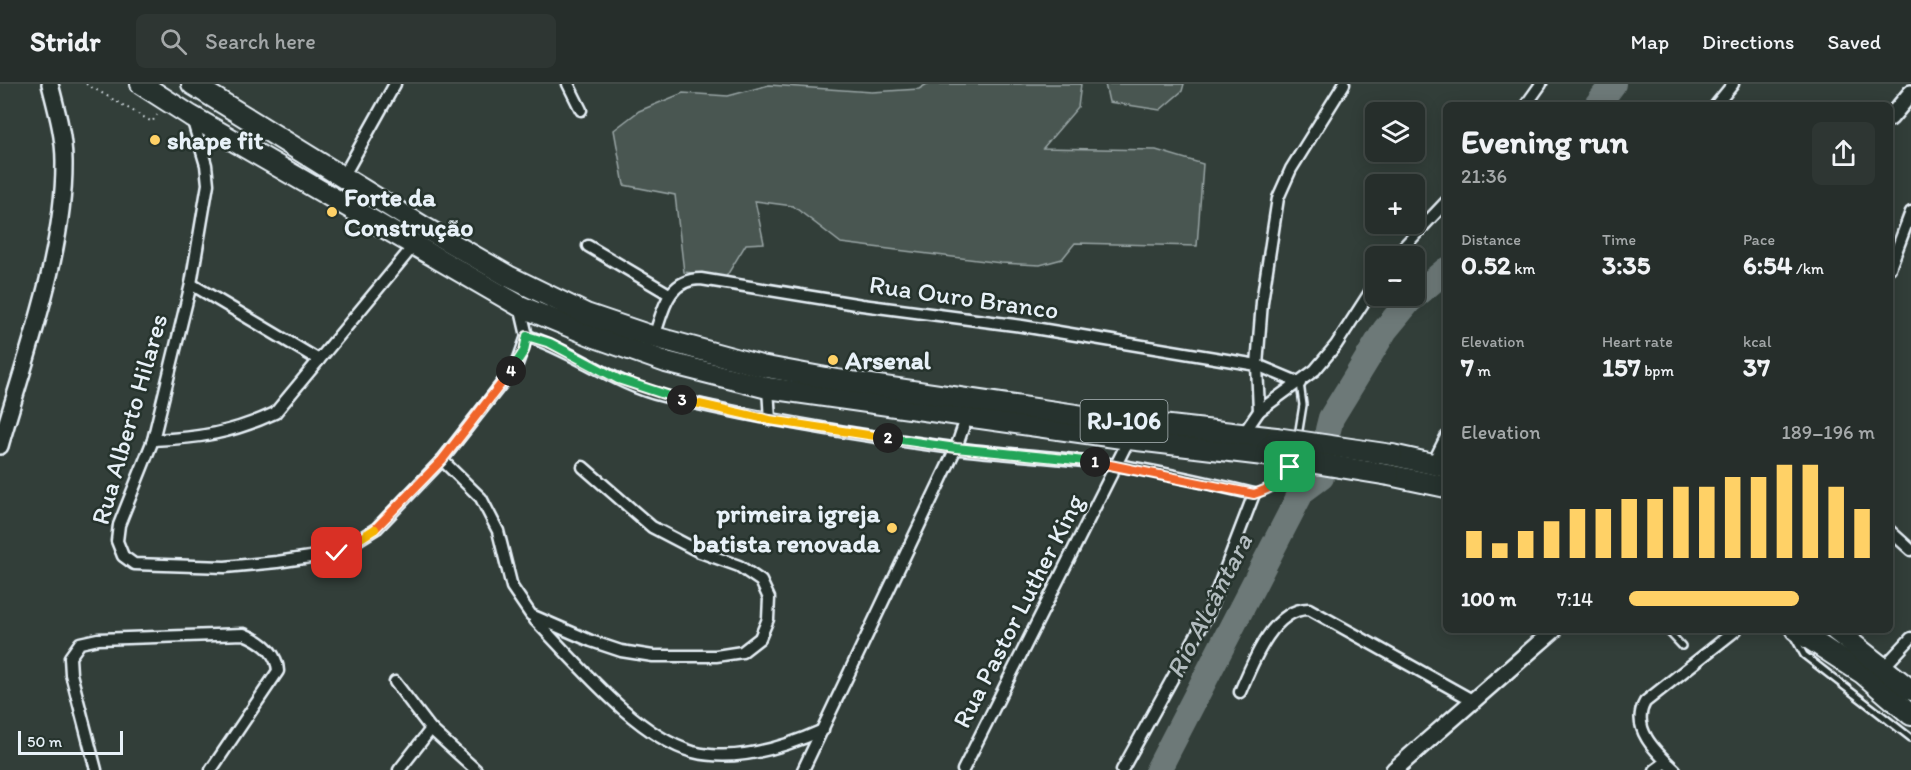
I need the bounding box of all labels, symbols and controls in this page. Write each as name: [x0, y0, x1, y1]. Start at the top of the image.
search box: [136, 14, 556, 68]
text: Stridr: [30, 24, 100, 58]
icon: search: [157, 25, 190, 58]
text: Search here: [205, 28, 316, 55]
text: Map: [1631, 29, 1669, 54]
text: Directions: [1702, 29, 1794, 54]
text: Saved: [1827, 29, 1881, 54]
map controls: [1365, 102, 1425, 306]
button: layers: [1365, 102, 1425, 162]
text: Evening run: [1461, 122, 1628, 161]
button: share: [1812, 122, 1875, 185]
place label: shape fit: [167, 124, 264, 156]
marker: shape fit: [148, 133, 162, 147]
text: 21:36: [1461, 164, 1507, 188]
button: +: [1365, 174, 1425, 234]
place label: Forte da Construção: [344, 181, 474, 243]
marker: Forte da Construção: [325, 205, 339, 219]
text: Distance: [1461, 230, 1521, 249]
text: Time: [1602, 230, 1636, 249]
text: Pace: [1743, 230, 1775, 249]
button: −: [1365, 246, 1425, 306]
text: 0.52: [1461, 249, 1511, 281]
text: 3:35: [1602, 249, 1650, 281]
text: 6:54: [1743, 249, 1792, 281]
text: km: [1511, 259, 1536, 278]
text: /km: [1792, 259, 1824, 278]
street label: Rua Ouro Branco: [867, 268, 1061, 326]
street label: Rua Alberto Hilares: [84, 310, 174, 528]
text: Elevation: [1461, 332, 1525, 351]
text: Heart rate: [1602, 332, 1673, 351]
text: kcal: [1743, 332, 1771, 351]
place label: Arsenal: [844, 344, 931, 376]
text: 7: [1461, 351, 1474, 383]
text: 157: [1602, 351, 1641, 383]
text: 37: [1743, 351, 1770, 383]
marker: Arsenal: [826, 353, 840, 367]
pin: 4: [496, 356, 526, 386]
text: 4: [506, 361, 516, 380]
text: m: [1474, 361, 1491, 380]
text: bpm: [1641, 361, 1674, 380]
pin: 3: [667, 385, 697, 415]
text: 3: [678, 390, 686, 409]
road number: RJ-106: [1080, 400, 1168, 442]
text: Elevation: [1461, 420, 1540, 444]
text: 189–196 m: [1782, 420, 1875, 444]
pin: 2: [873, 423, 903, 453]
text: 2: [884, 428, 892, 447]
pin: [1264, 441, 1315, 492]
pin: 1: [1080, 447, 1110, 477]
icon: arrive: [1273, 450, 1306, 483]
text: 1: [1091, 452, 1099, 471]
street label: Rua Pastor Luther King: [945, 488, 1091, 733]
place label: primeira igreja batista renovada: [693, 497, 880, 559]
marker: primeira igreja batista renovada: [885, 521, 899, 535]
pin: [311, 527, 362, 578]
water label: Rio Alcântara: [1158, 528, 1259, 683]
icon: check: [320, 536, 353, 569]
text: 100 m: [1461, 587, 1516, 611]
text: 7:14: [1557, 587, 1593, 611]
scale bar: [18, 728, 123, 756]
text: 50 m: [27, 732, 62, 751]

